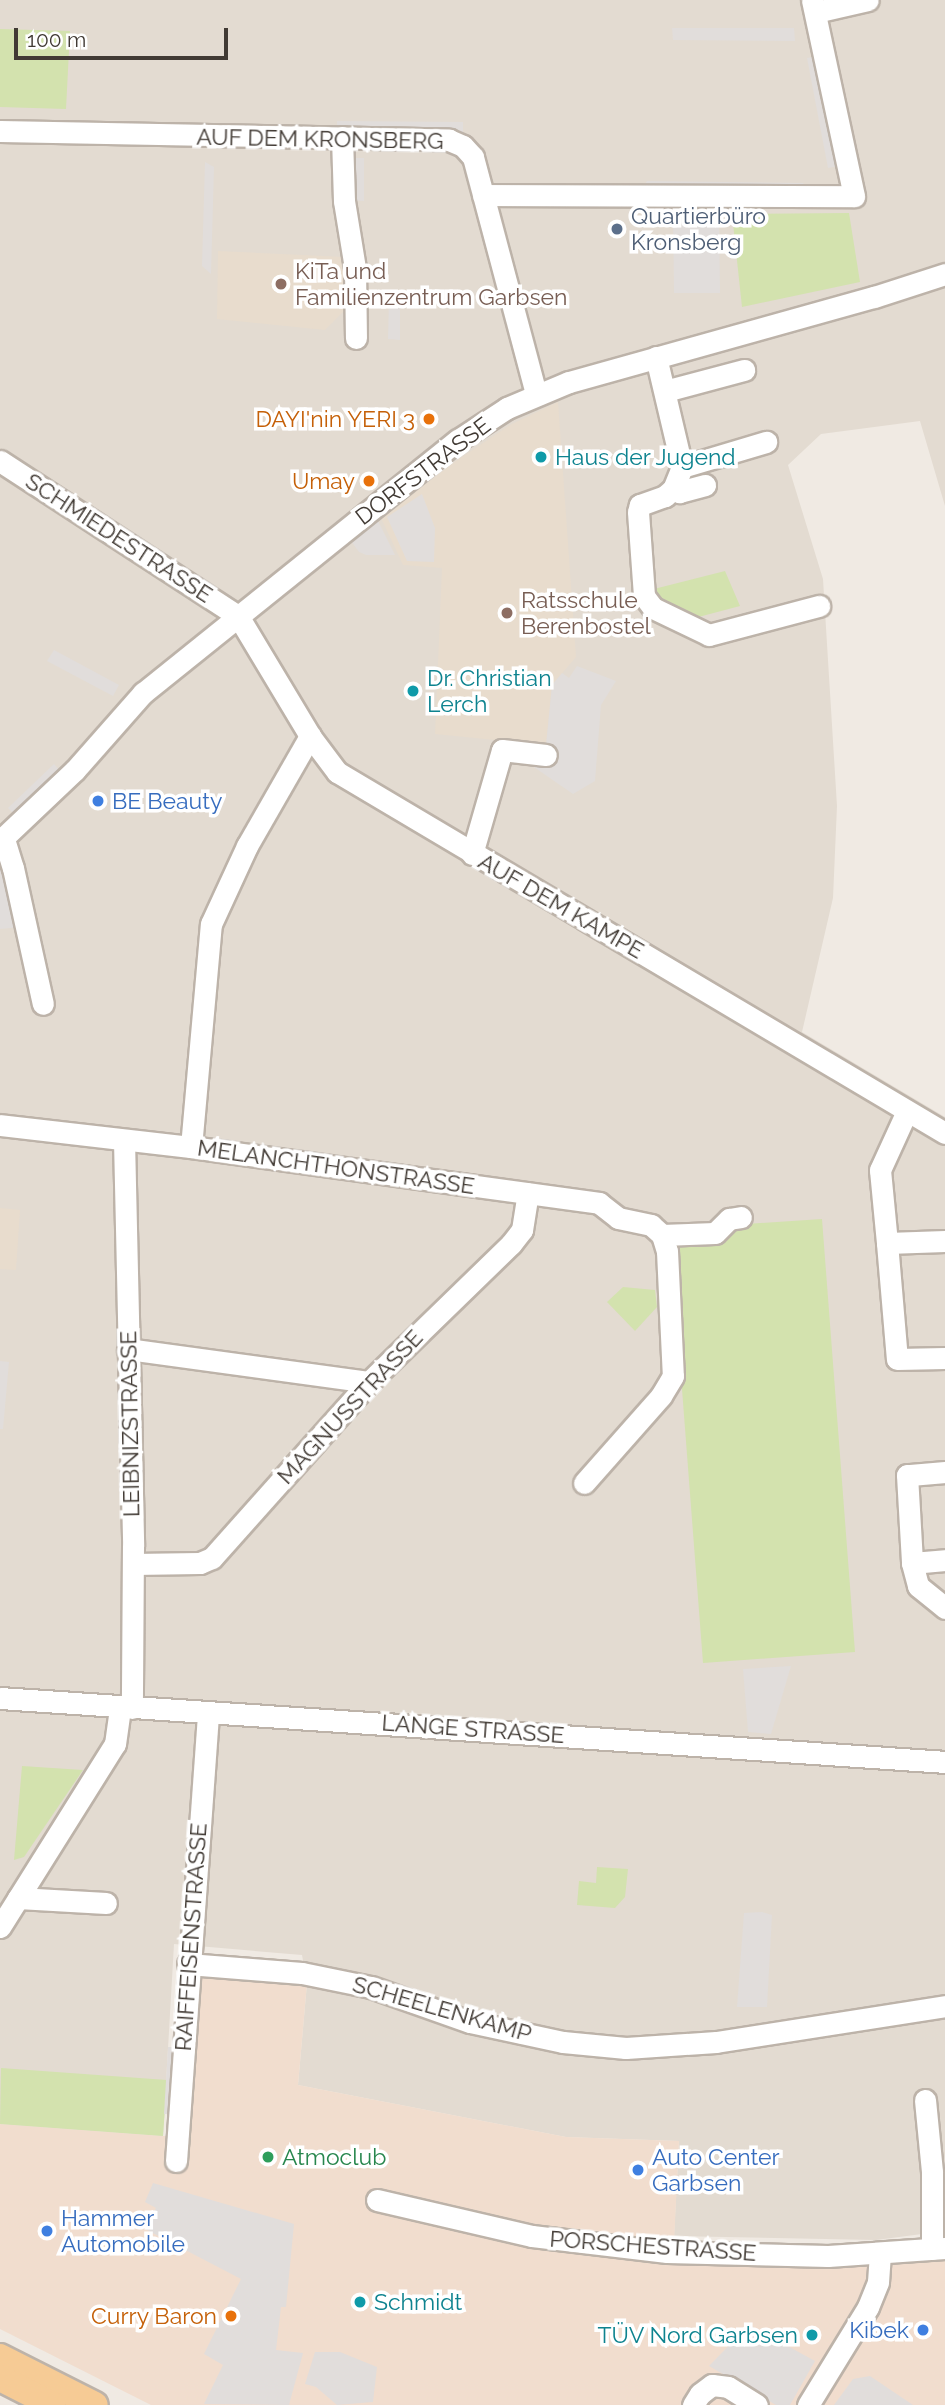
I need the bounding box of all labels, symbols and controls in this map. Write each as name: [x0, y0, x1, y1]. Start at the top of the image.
scale bar: [18, 14, 231, 58]
text: 100 m: [27, 27, 86, 52]
street label: AUF DEM KRONSBERG: [196, 123, 444, 155]
place label: Quartierbüro Kronsberg: [631, 202, 766, 256]
marker: Quartierbüro Kronsberg: [609, 221, 625, 237]
place label: KiTa und Familienzentrum Garbsen: [295, 257, 567, 311]
marker: KiTa und Familienzentrum Garbsen: [273, 276, 289, 292]
place label: DAYI'nin YERI 3: [255, 405, 415, 433]
street label: DORFSTRASSE: [350, 411, 496, 531]
marker: DAYI'nin YERI 3: [421, 411, 437, 427]
place label: Haus der Jugend: [555, 443, 737, 471]
marker: Haus der Jugend: [533, 449, 549, 465]
street label: SCHMIEDESTRASSE: [20, 467, 218, 609]
place label: Umay: [292, 467, 355, 495]
marker: Umay: [361, 473, 377, 489]
place label: Ratsschule Berenbostel: [521, 586, 651, 640]
marker: Ratsschule Berenbostel: [499, 605, 515, 621]
place label: Dr. Christian Lerch: [427, 664, 552, 718]
marker: Dr. Christian Lerch: [405, 683, 421, 699]
place label: BE Beauty: [112, 787, 222, 815]
marker: BE Beauty: [90, 793, 106, 809]
street label: AUF DEM KAMPE: [473, 847, 649, 965]
street label: MELANCHTHONSTRASSE: [196, 1134, 476, 1200]
street label: MAGNUSSTRASSE: [271, 1324, 429, 1490]
street label: LEIBNIZSTRASSE: [115, 1331, 145, 1517]
street label: LANGE STRASSE: [381, 1709, 565, 1749]
street label: RAIFFEISENSTRASSE: [169, 1822, 213, 2052]
street label: SCHEELENKAMP: [349, 1970, 535, 2048]
place label: Atmoclub: [282, 2143, 386, 2171]
place label: Auto Center Garbsen: [652, 2143, 780, 2197]
marker: Atmoclub: [260, 2149, 276, 2165]
marker: Auto Center Garbsen: [630, 2162, 646, 2178]
place label: Hammer Automobile: [61, 2204, 185, 2258]
marker: Hammer Automobile: [39, 2223, 55, 2239]
street label: PORSCHESTRASSE: [549, 2225, 757, 2267]
place label: Schmidt: [374, 2288, 462, 2316]
marker: Schmidt: [352, 2294, 368, 2310]
place label: Curry Baron: [90, 2302, 217, 2330]
marker: Curry Baron: [223, 2308, 239, 2324]
place label: Kibek: [849, 2316, 909, 2344]
place label: TÜV Nord Garbsen: [597, 2321, 798, 2349]
marker: Kibek: [915, 2322, 931, 2338]
marker: TÜV Nord Garbsen: [804, 2327, 820, 2343]

